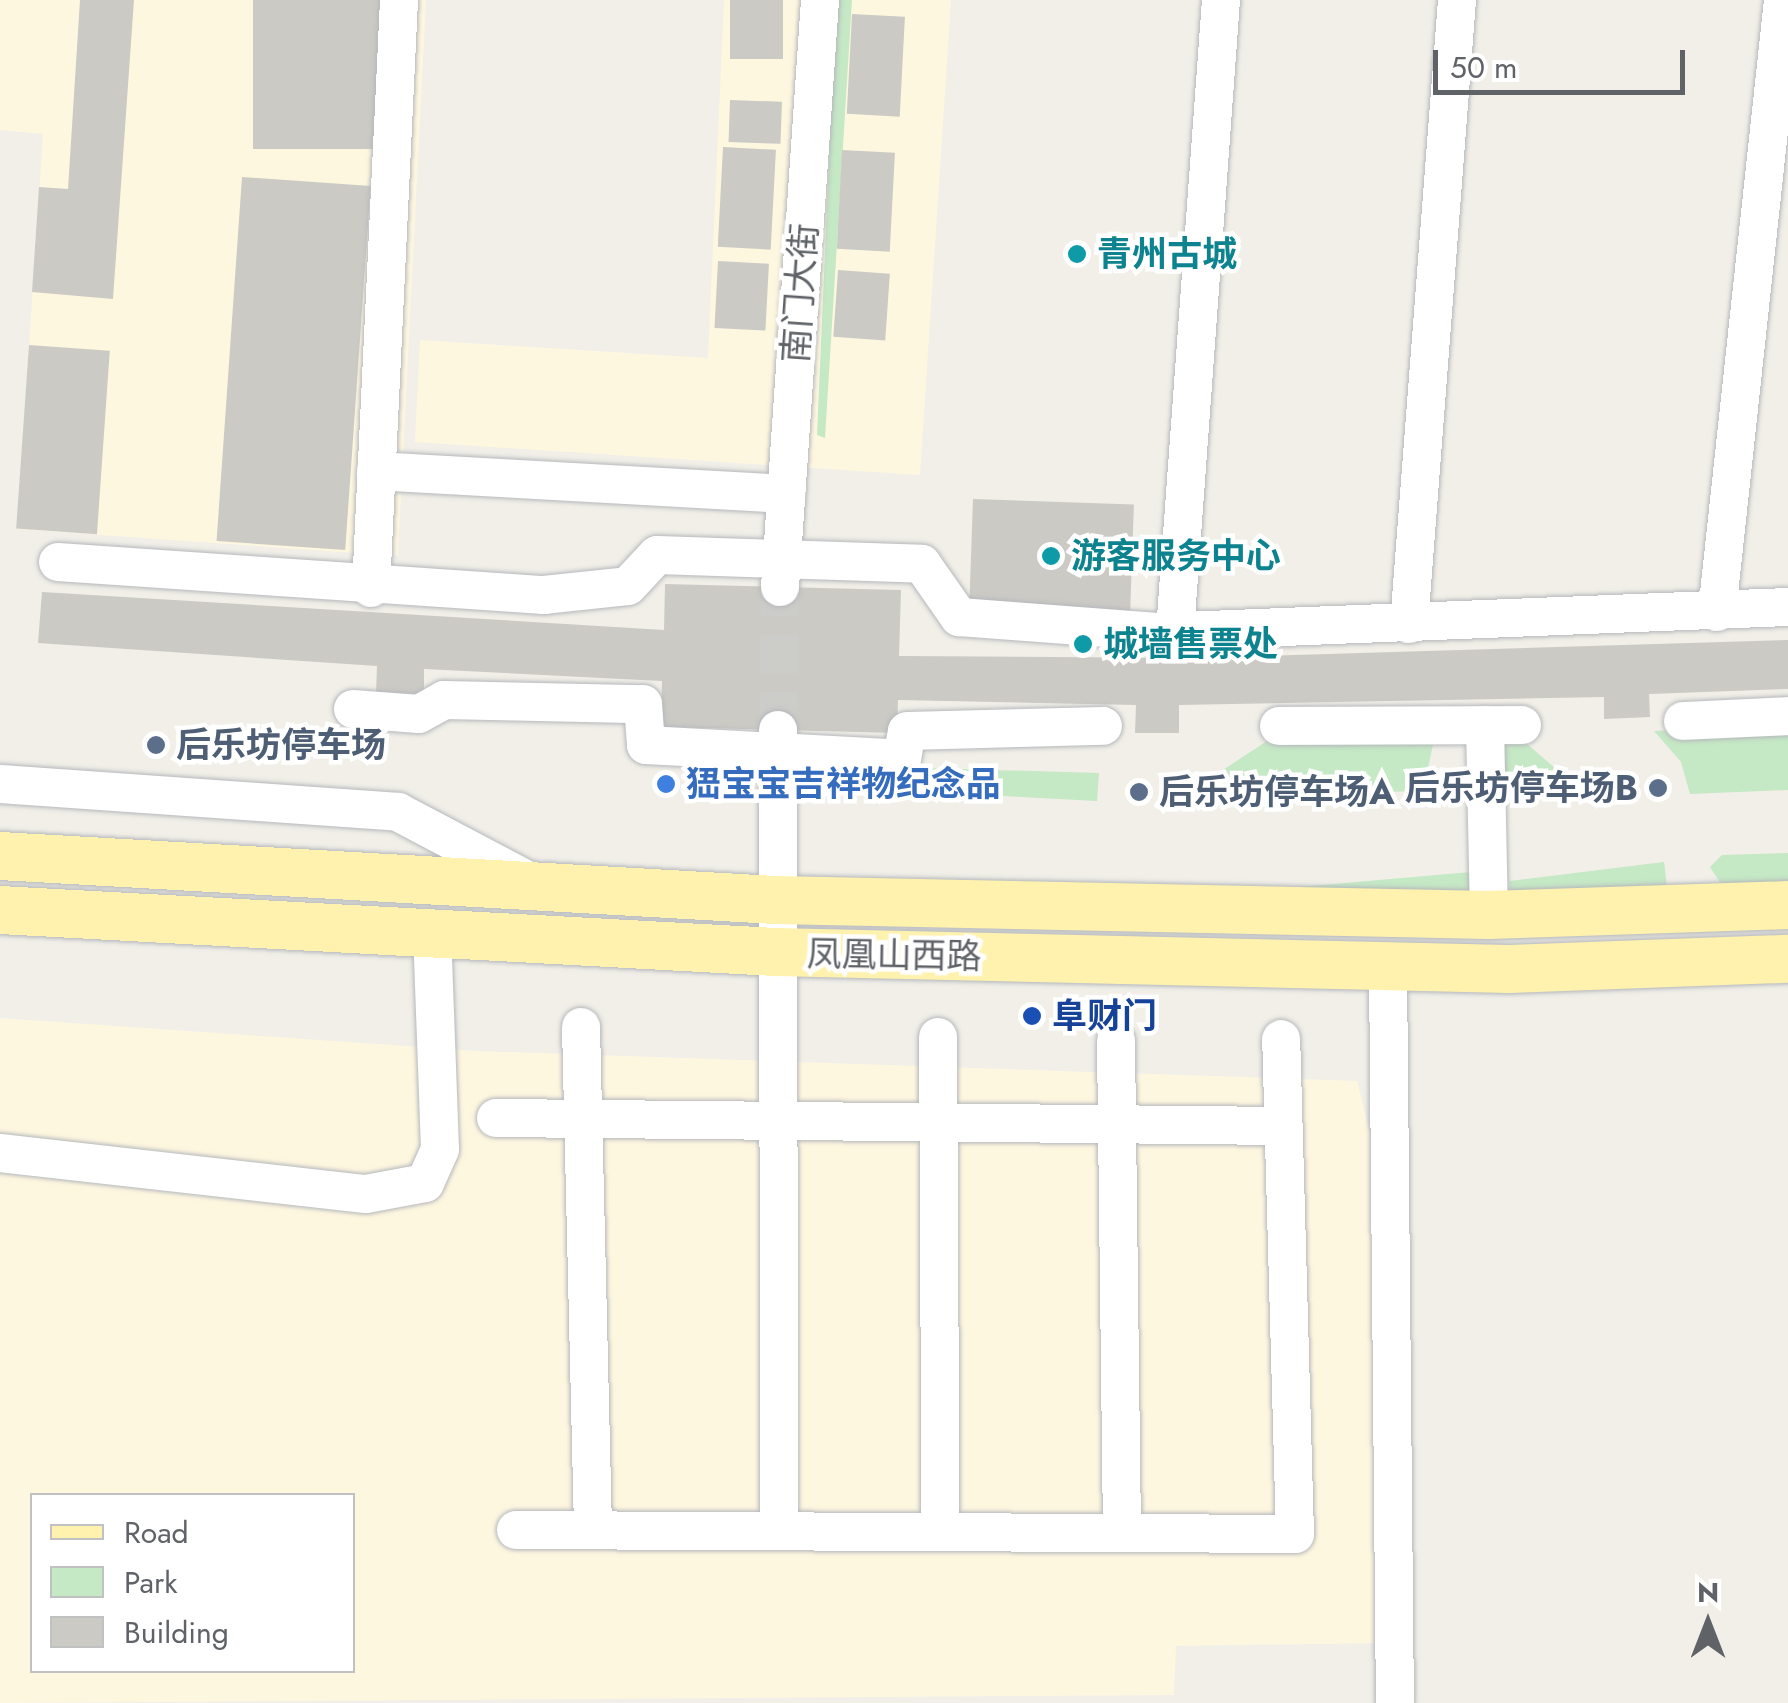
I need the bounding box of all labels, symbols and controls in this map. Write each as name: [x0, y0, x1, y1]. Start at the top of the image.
scale bar: [1438, 30, 1690, 92]
text: 50 m: [1450, 46, 1517, 89]
street label: 南门大街: [774, 222, 826, 364]
place label: 青州古城: [1097, 233, 1237, 275]
marker: 青州古城: [1066, 243, 1088, 265]
place label: 游客服务中心: [1071, 535, 1281, 577]
marker: 游客服务中心: [1040, 545, 1062, 567]
place label: 城墙售票处: [1103, 623, 1278, 665]
marker: 城墙售票处: [1072, 633, 1094, 655]
place label: 后乐坊停车场: [176, 724, 386, 766]
marker: 后乐坊停车场: [145, 734, 167, 756]
place label: 峱宝宝吉祥物纪念品: [686, 763, 1001, 805]
place label: 后乐坊停车场B: [1405, 767, 1638, 809]
place label: 后乐坊停车场A: [1159, 771, 1395, 813]
marker: 峱宝宝吉祥物纪念品: [655, 773, 677, 795]
marker: 后乐坊停车场B: [1647, 777, 1669, 799]
marker: 后乐坊停车场A: [1128, 781, 1150, 803]
street label: 凤凰山西路: [806, 932, 982, 978]
place label: 阜财门: [1052, 995, 1157, 1037]
marker: 阜财门: [1021, 1005, 1043, 1027]
legend: [30, 1493, 355, 1673]
text: Road: [124, 1511, 189, 1554]
text: Park: [124, 1561, 177, 1604]
text: N: [1697, 1572, 1719, 1613]
north arrow: [1658, 1573, 1758, 1673]
text: Building: [124, 1611, 229, 1654]

